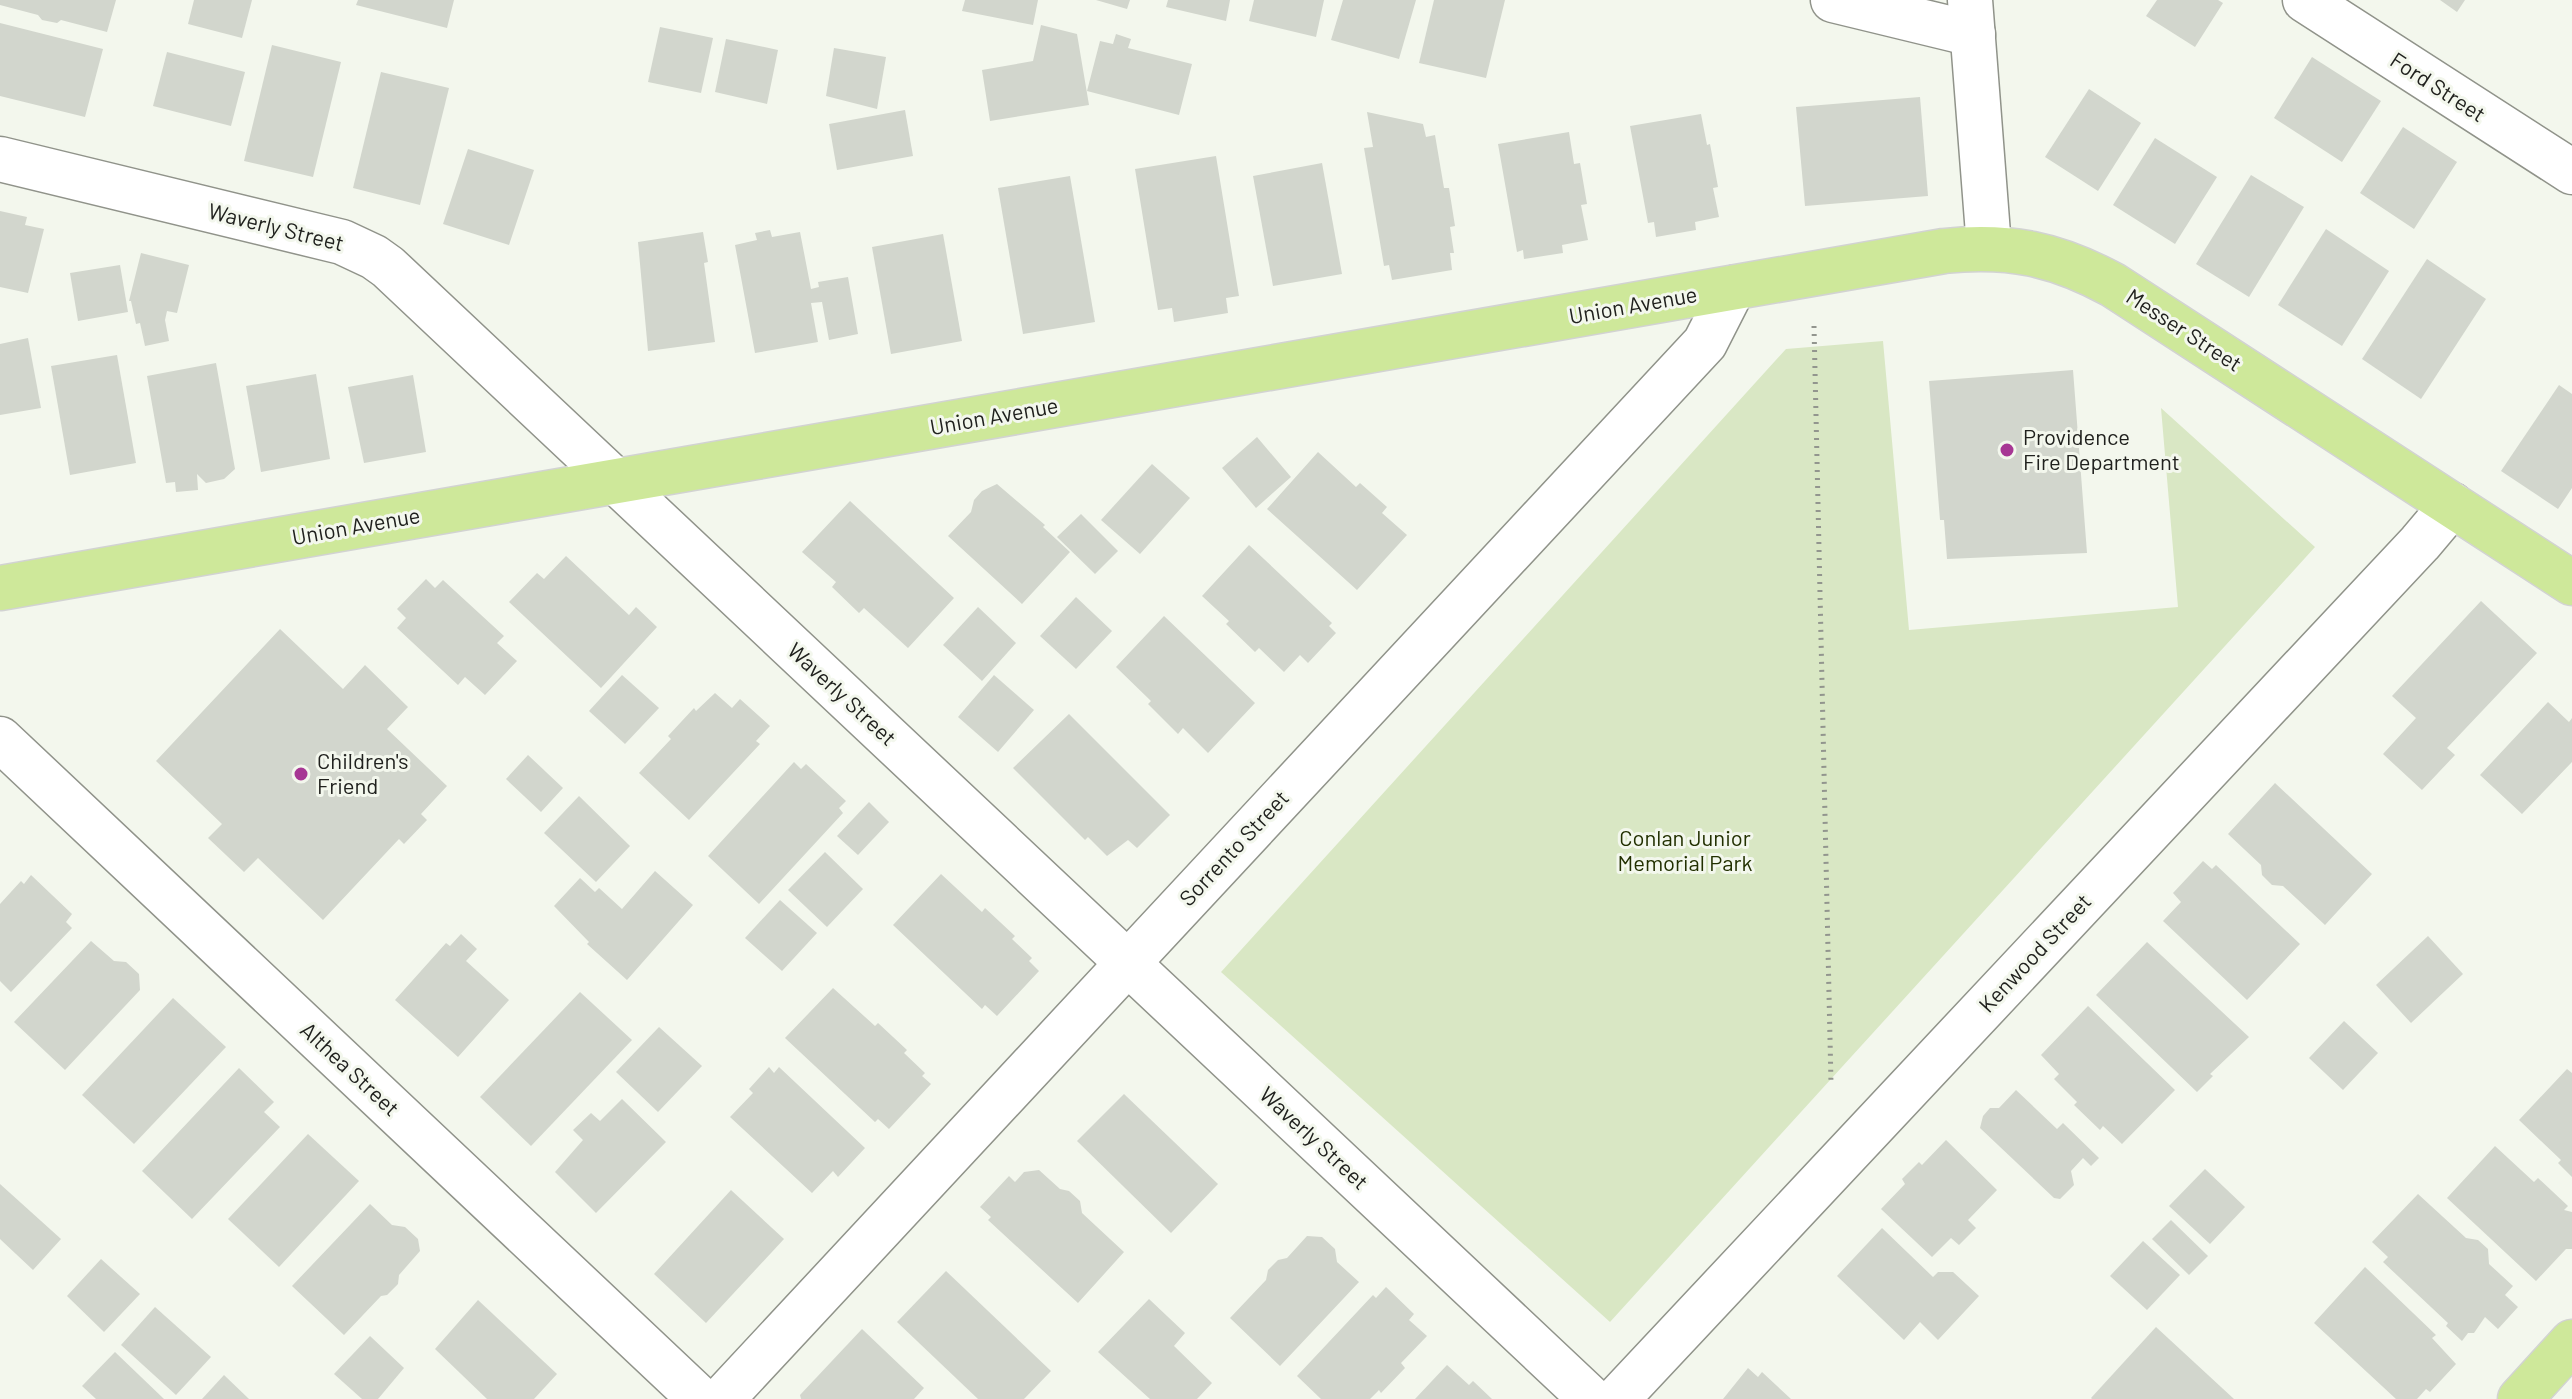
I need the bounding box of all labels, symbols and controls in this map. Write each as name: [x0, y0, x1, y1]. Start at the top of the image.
street label: Ford Street: [2386, 46, 2491, 126]
street label: Waverly Street: [206, 197, 347, 255]
street label: Union Avenue: [1567, 280, 1699, 328]
street label: Messer Street: [2122, 282, 2247, 376]
street label: Union Avenue: [928, 391, 1060, 439]
place label: Providence Fire Department: [2023, 423, 2180, 474]
marker: Providence Fire Department: [1998, 441, 2016, 459]
street label: Union Avenue: [290, 501, 422, 549]
street label: Waverly Street: [783, 636, 902, 750]
place label: Children's Friend: [317, 747, 409, 798]
marker: Children's Friend: [292, 765, 310, 783]
street label: Sorrento Street: [1173, 784, 1293, 910]
park label: Conlan Junior Memorial Park: [1617, 824, 1753, 875]
street label: Kenwood Street: [1973, 888, 2096, 1017]
street label: Althea Street: [296, 1016, 405, 1121]
street label: Waverly Street: [1255, 1080, 1374, 1194]

